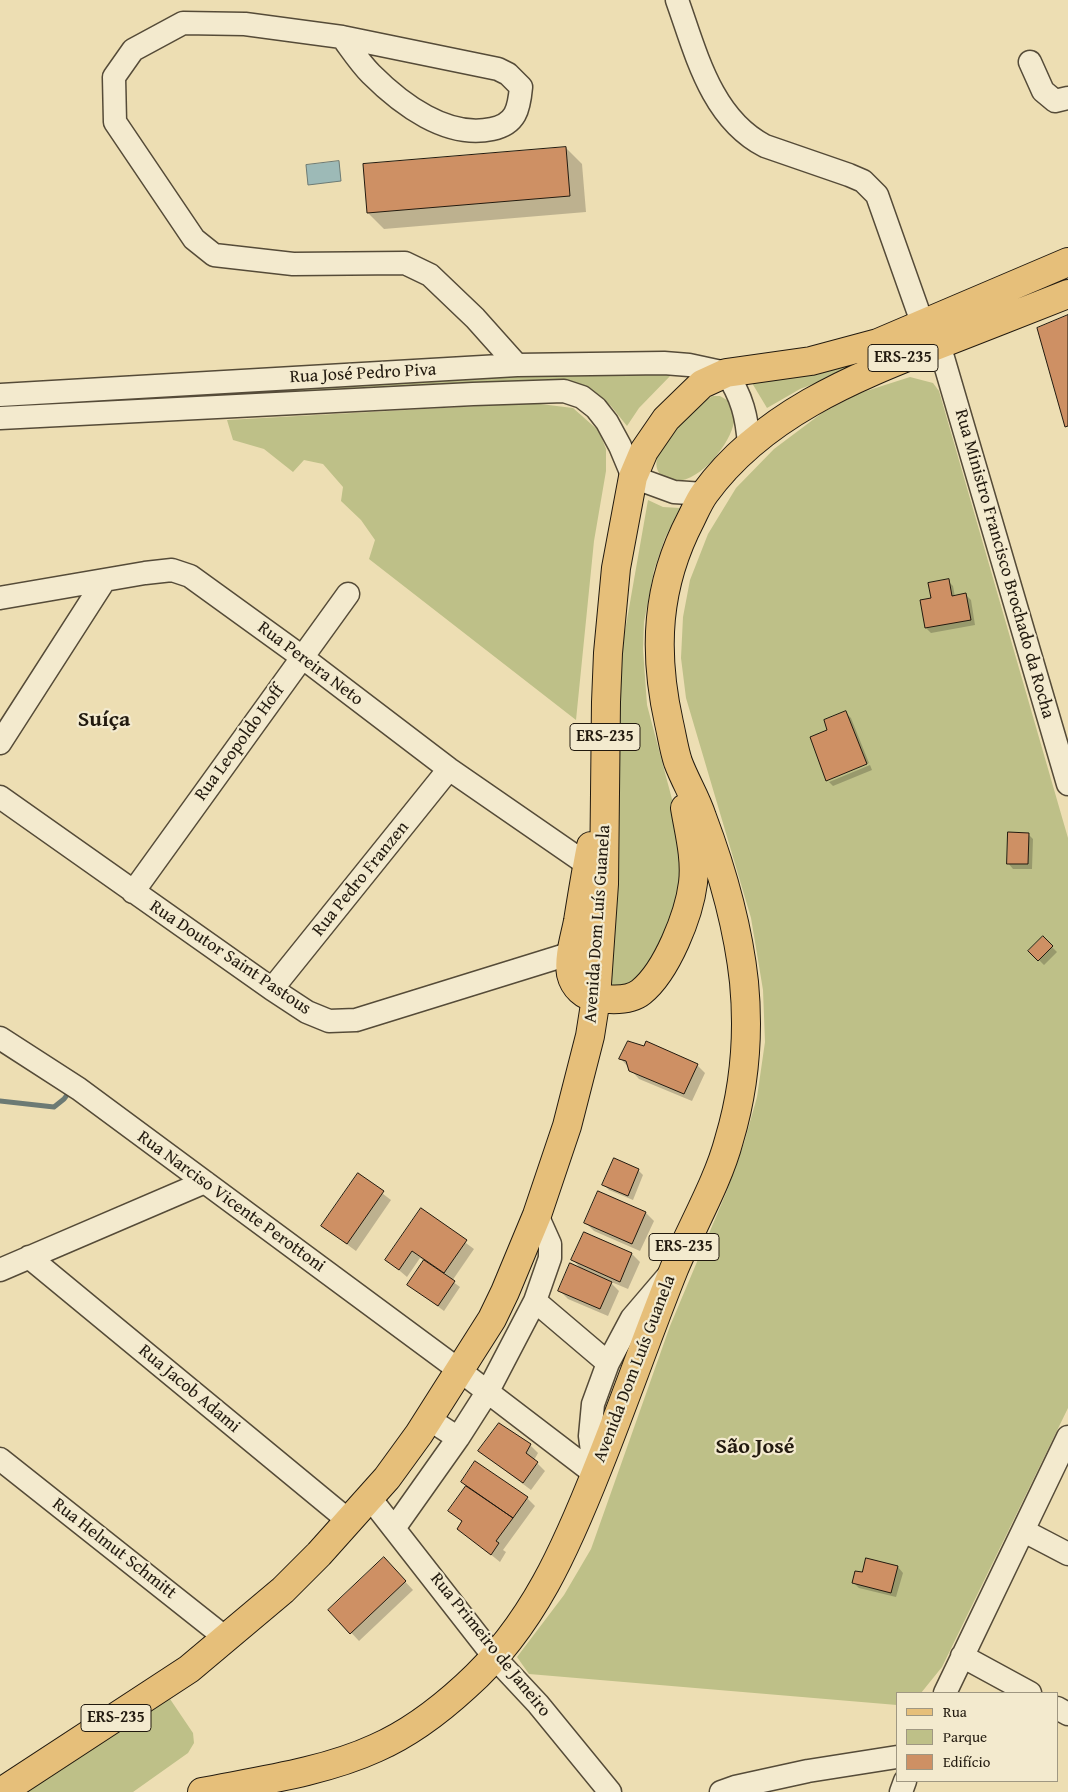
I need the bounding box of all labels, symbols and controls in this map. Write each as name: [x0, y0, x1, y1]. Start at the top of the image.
road number: ERS-235: [868, 344, 938, 372]
street label: Rua José Pedro Piva: [289, 359, 437, 389]
street label: Rua Ministro Francisco Brochado da Rocha: [949, 407, 1059, 721]
street label: Rua Pereira Neto: [253, 617, 367, 711]
street label: Rua Leopoldo Hoff: [191, 681, 289, 805]
district label: Suíça: [78, 707, 130, 733]
road number: ERS-235: [570, 724, 640, 750]
street label: Rua Pedro Franzen: [308, 817, 414, 941]
street label: Avenida Dom Luís Guanela: [580, 824, 616, 1024]
street label: Rua Doutor Saint Pastous: [145, 896, 315, 1020]
street label: Rua Narciso Vicente Perottoni: [133, 1127, 329, 1277]
road number: ERS-235: [649, 1234, 719, 1260]
street label: Avenida Dom Luís Guanela: [589, 1272, 681, 1466]
street label: Rua Jacob Adami: [134, 1340, 244, 1438]
district label: São José: [716, 1434, 794, 1460]
street label: Rua Helmut Schmitt: [48, 1494, 180, 1604]
street label: Rua Primeiro de Janeiro: [425, 1569, 555, 1721]
legend: [896, 1692, 1058, 1782]
text: Rua: [943, 1701, 967, 1722]
road number: ERS-235: [81, 1705, 151, 1732]
text: Parque: [943, 1726, 987, 1747]
text: Edifício: [943, 1751, 990, 1772]

